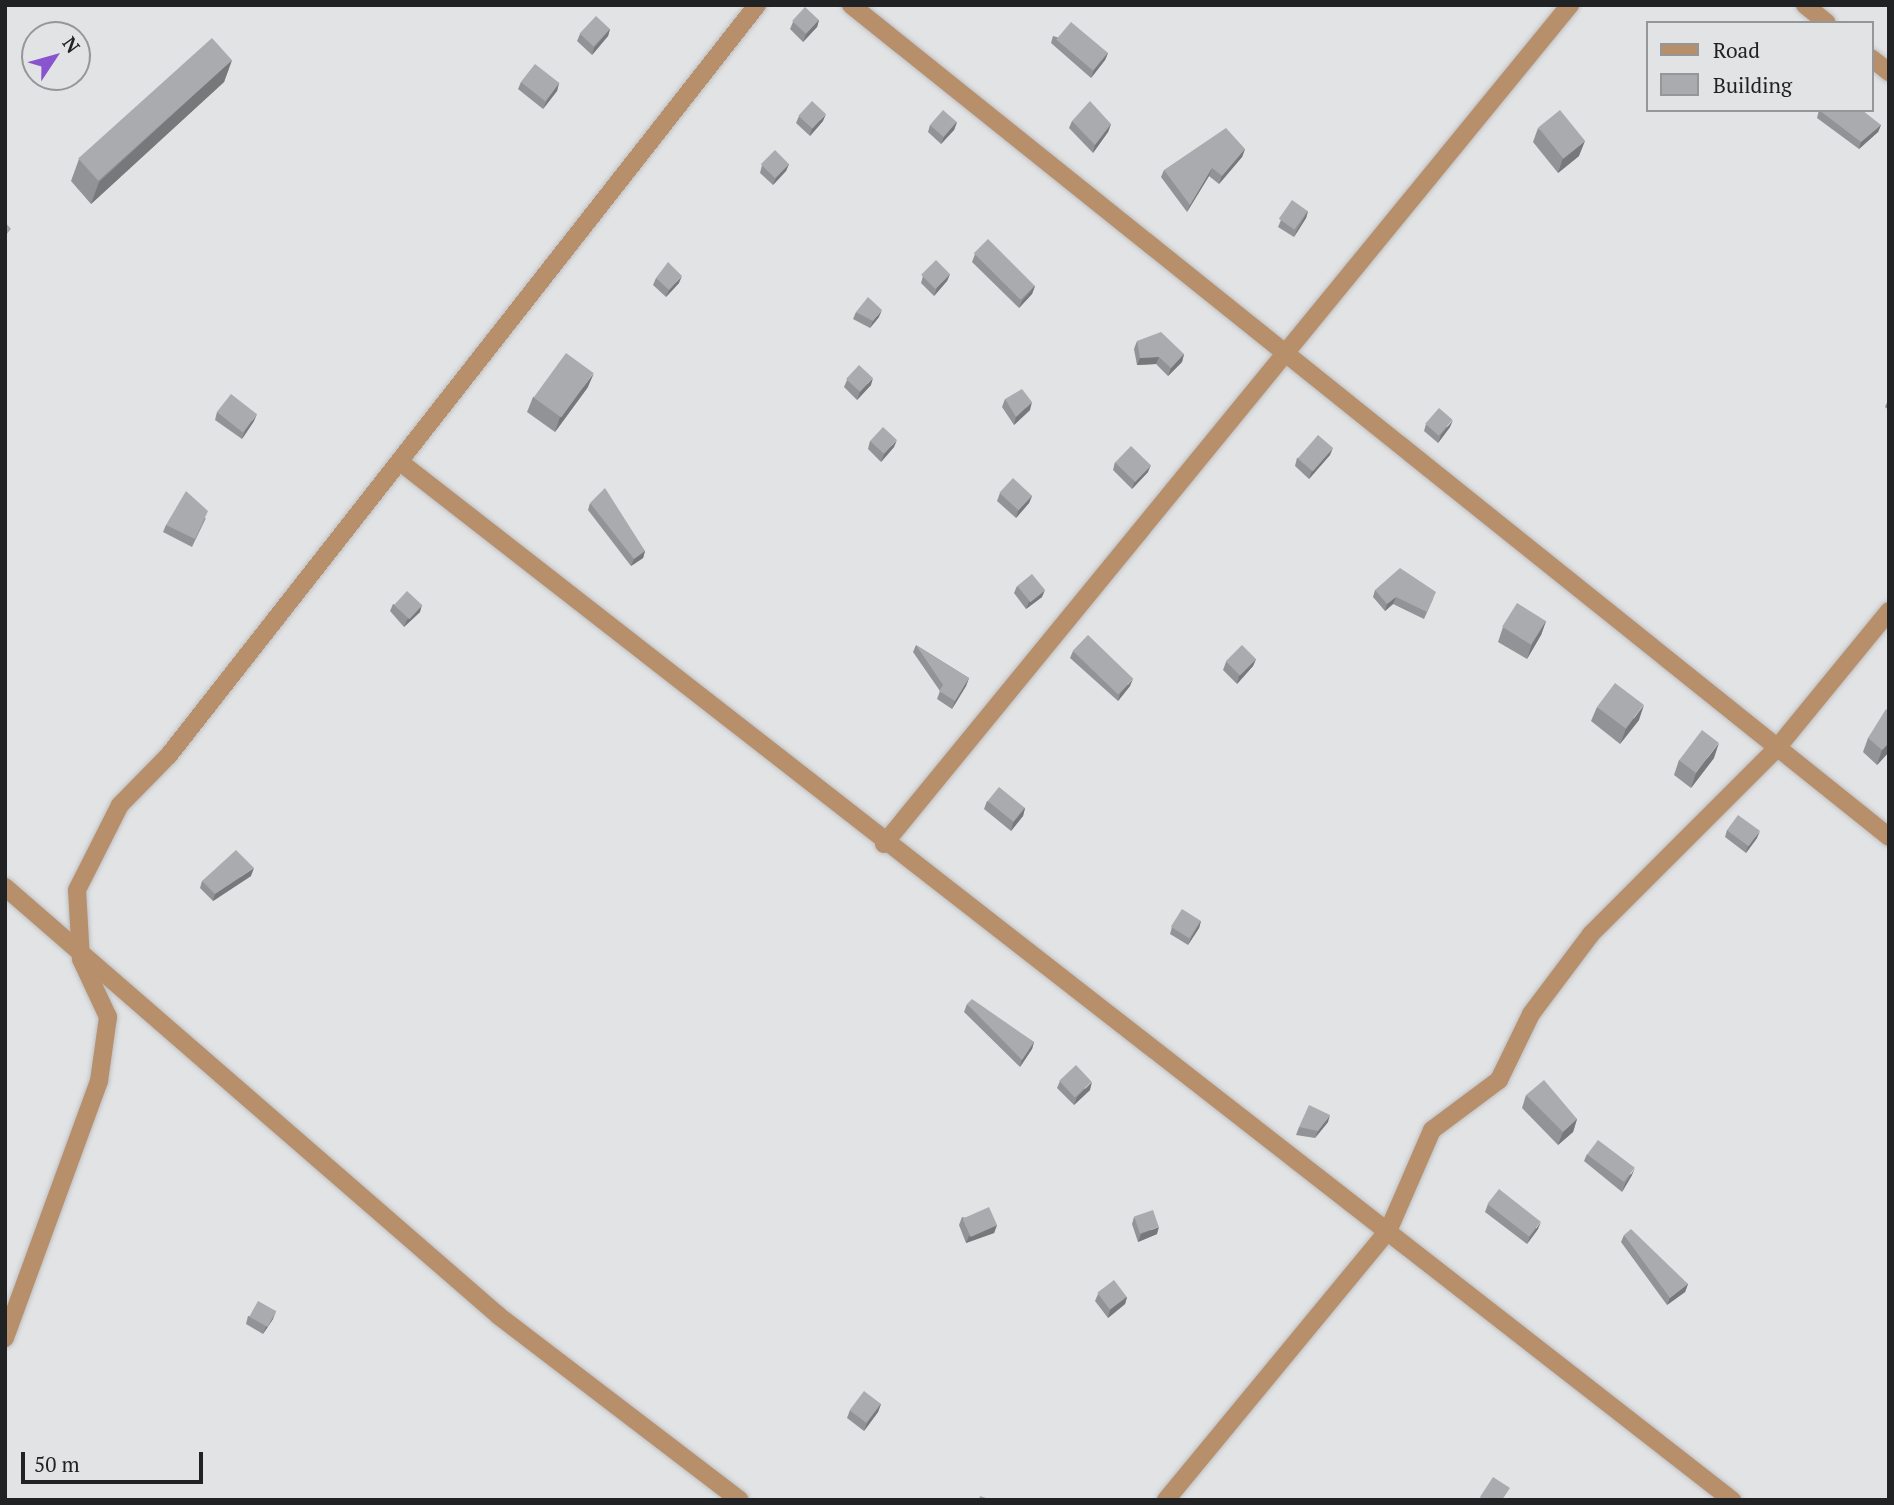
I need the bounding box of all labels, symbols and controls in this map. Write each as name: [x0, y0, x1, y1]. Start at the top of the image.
north arrow: [21, 21, 91, 91]
legend: [1646, 21, 1873, 112]
text: N: [57, 31, 86, 58]
text: Road: [1713, 36, 1760, 64]
text: Building: [1713, 71, 1792, 99]
scale bar: [24, 1438, 206, 1482]
text: 50 m: [34, 1450, 80, 1478]

